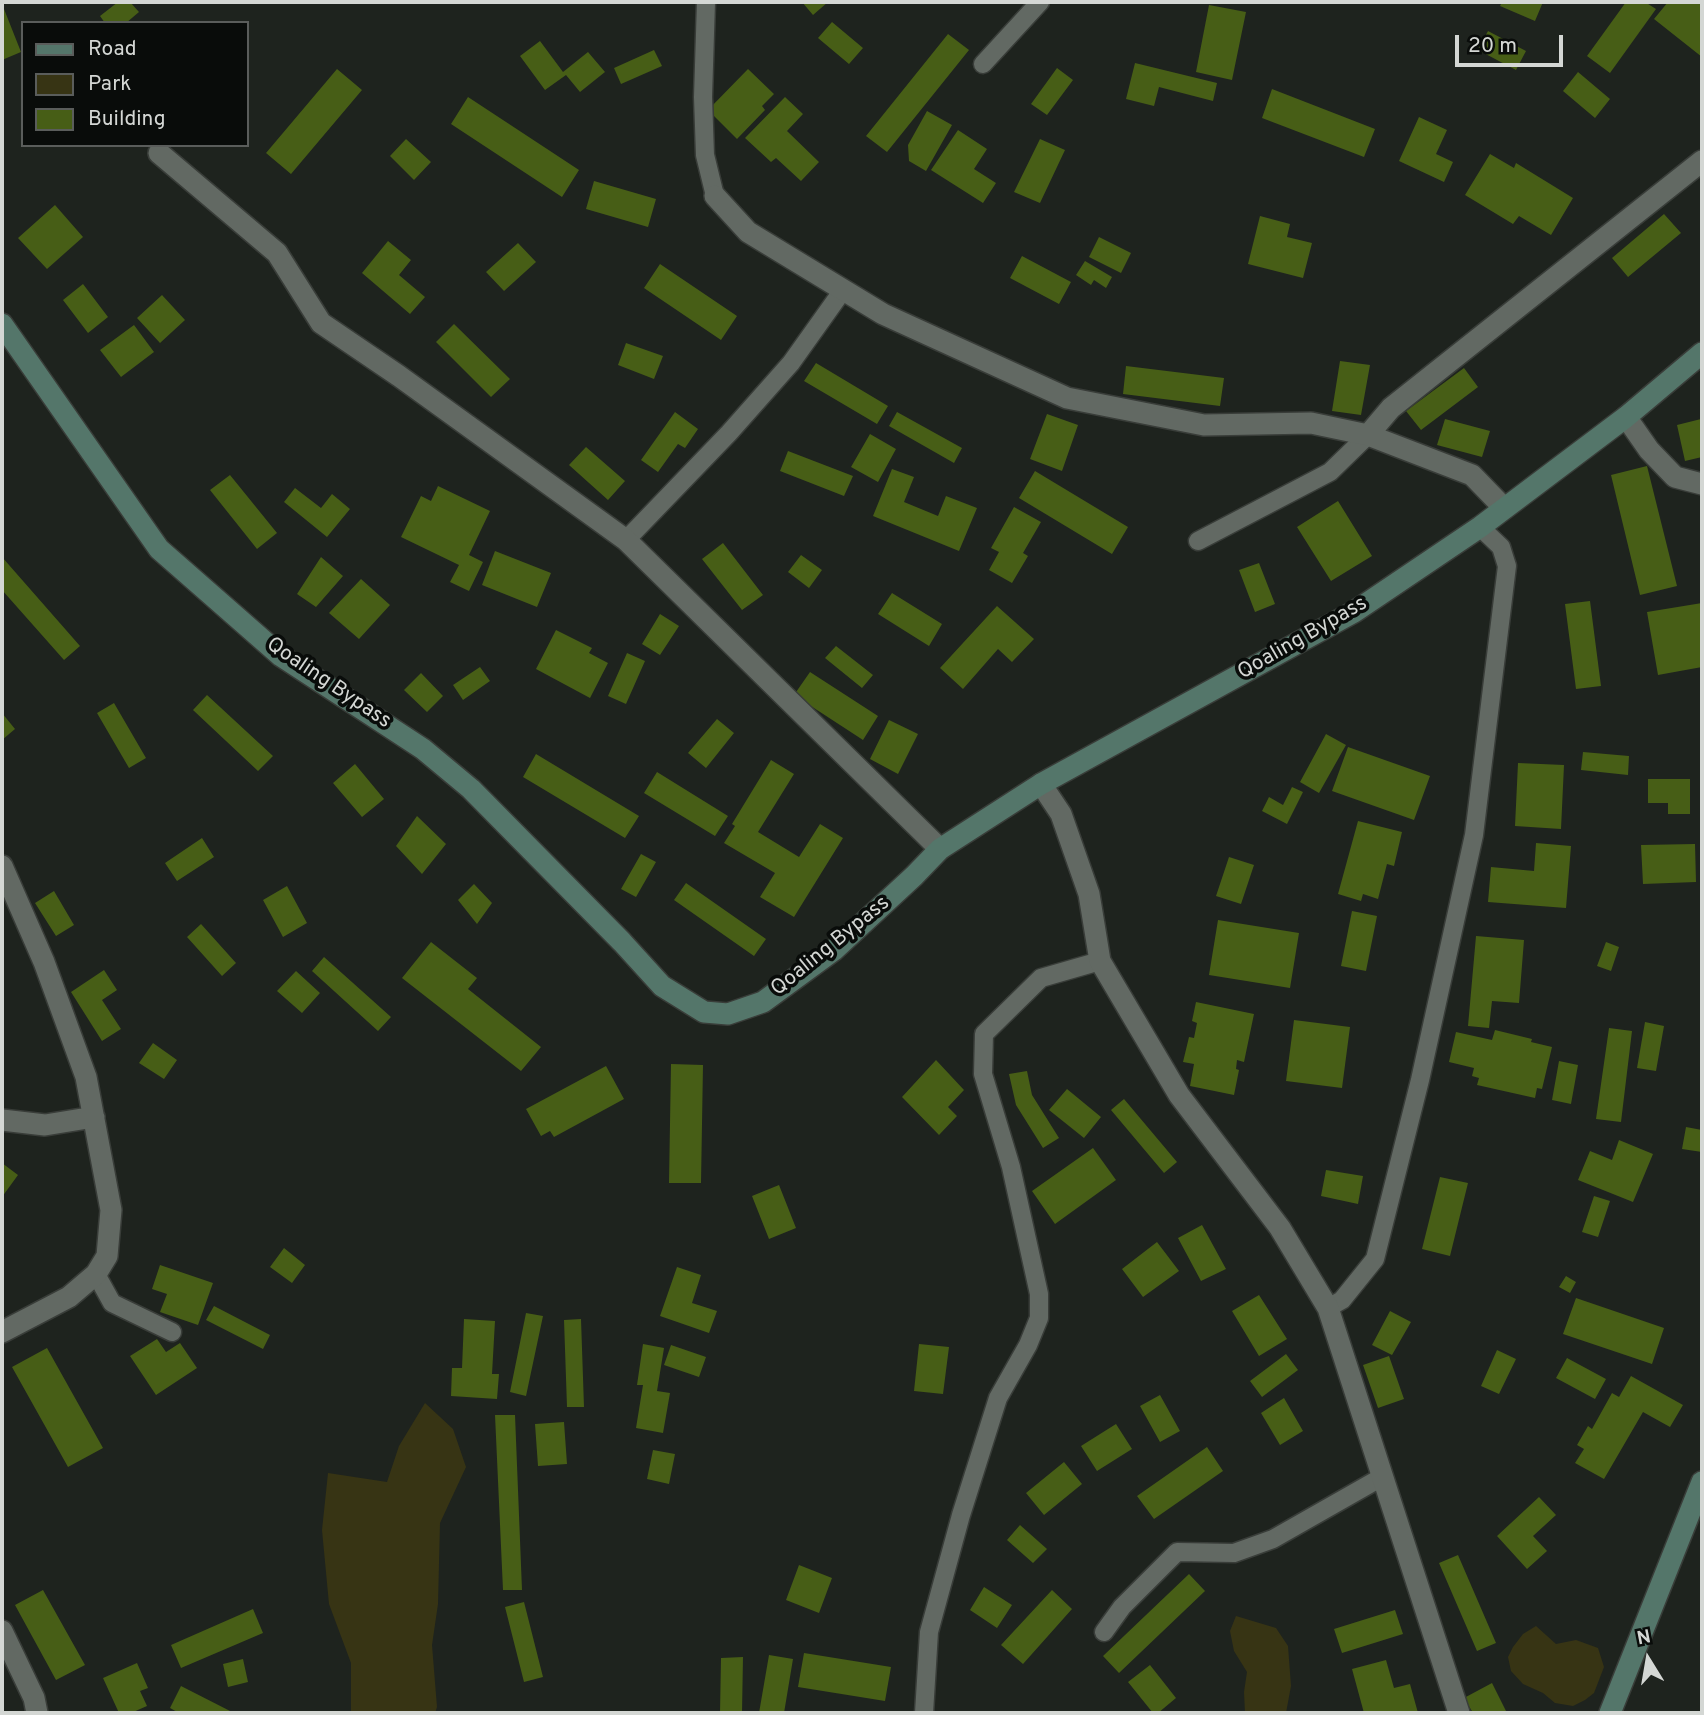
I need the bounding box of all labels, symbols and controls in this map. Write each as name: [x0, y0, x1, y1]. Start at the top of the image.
legend: [21, 21, 248, 147]
scale bar: [1459, 21, 1568, 65]
text: 20 m: [1468, 33, 1517, 60]
text: Road: [88, 36, 137, 63]
text: Park: [88, 71, 131, 98]
text: Building: [88, 106, 166, 133]
street label: Qoaling Bypass: [1234, 592, 1372, 686]
street label: Qoaling Bypass: [261, 633, 395, 735]
street label: Qoaling Bypass: [767, 891, 895, 1003]
north arrow: [1613, 1624, 1683, 1694]
text: N: [1635, 1625, 1653, 1651]

